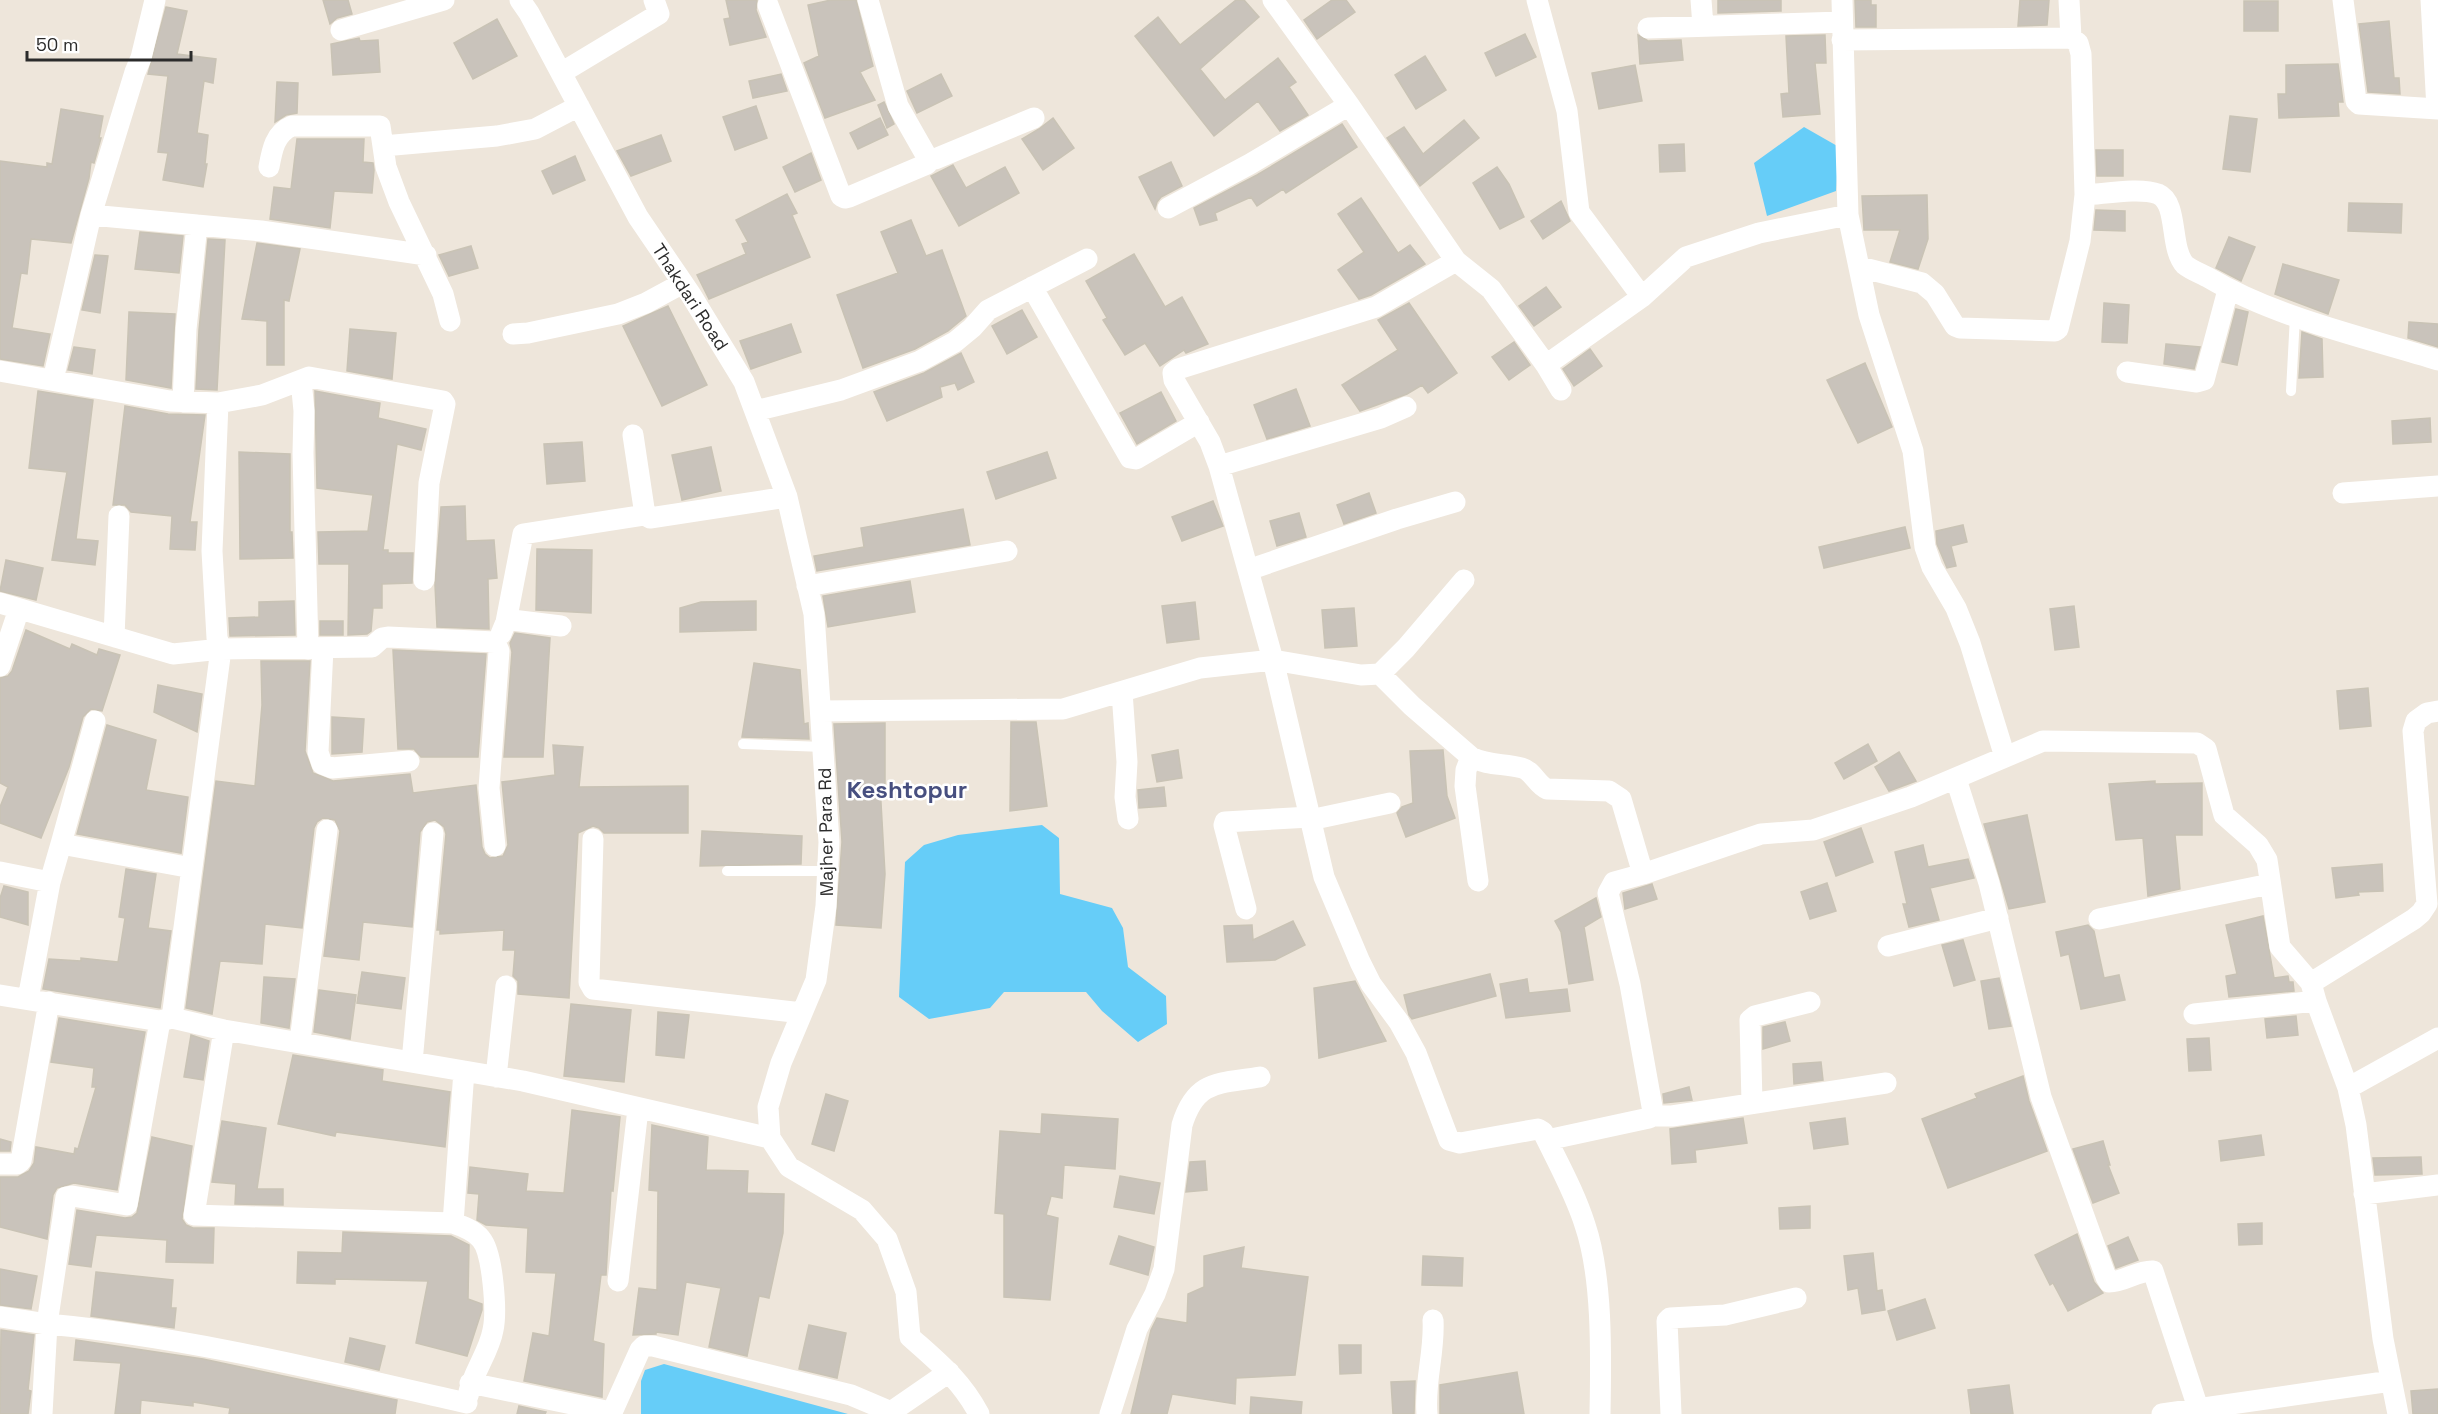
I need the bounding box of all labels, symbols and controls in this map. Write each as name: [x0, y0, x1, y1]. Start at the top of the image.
scale bar: [27, 24, 190, 62]
text: 50 m: [36, 33, 78, 56]
street label: Thakdari Road: [647, 239, 734, 355]
street label: Majher Para Rd: [813, 767, 838, 897]
district label: Keshtopur: [847, 774, 967, 805]

